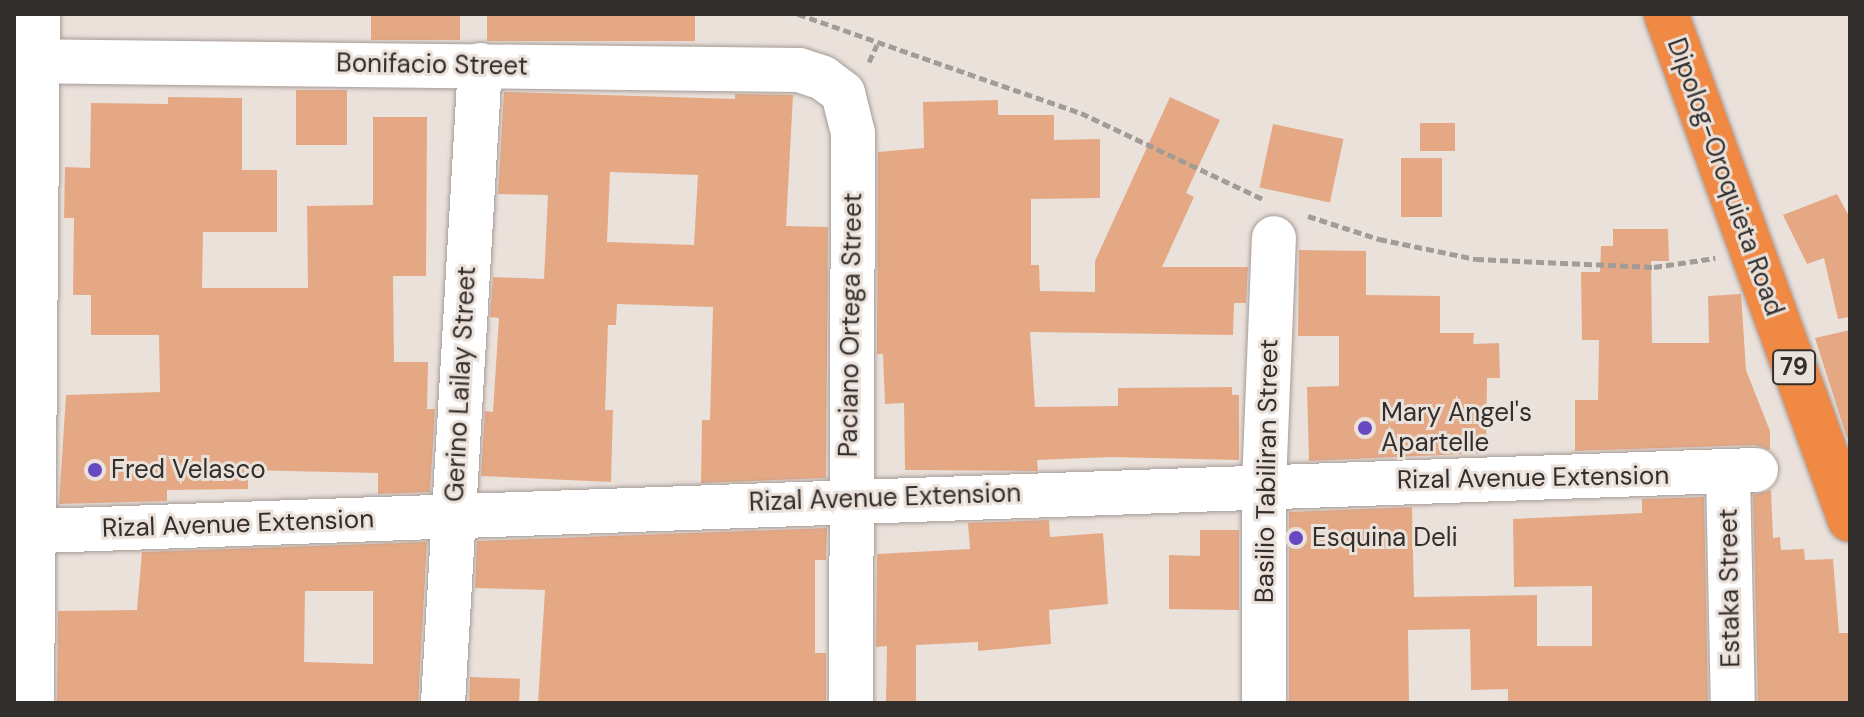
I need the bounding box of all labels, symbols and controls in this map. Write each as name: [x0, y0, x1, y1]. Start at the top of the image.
street label: Dipolog-Oroquieta Road: [1660, 34, 1790, 320]
street label: Bonifacio Street: [336, 48, 528, 82]
street label: Paciano Ortega Street: [833, 192, 869, 458]
street label: Gerino Lailay Street: [439, 265, 483, 503]
street label: Basilio Tabiliran Street: [1249, 339, 1285, 603]
road number: 79: [1772, 347, 1816, 387]
place label: Mary Angel's Apartelle: [1381, 397, 1532, 458]
marker: Mary Angel's Apartelle: [1356, 419, 1374, 437]
place label: Fred Velasco: [111, 454, 266, 486]
street label: Rizal Avenue Extension: [1397, 460, 1669, 496]
marker: Fred Velasco: [86, 461, 104, 479]
street label: Rizal Avenue Extension: [748, 478, 1022, 518]
street label: Rizal Avenue Extension: [101, 504, 375, 544]
street label: Estaka Street: [1713, 508, 1747, 668]
place label: Esquina Deli: [1312, 522, 1458, 554]
marker: Esquina Deli: [1287, 529, 1305, 547]

